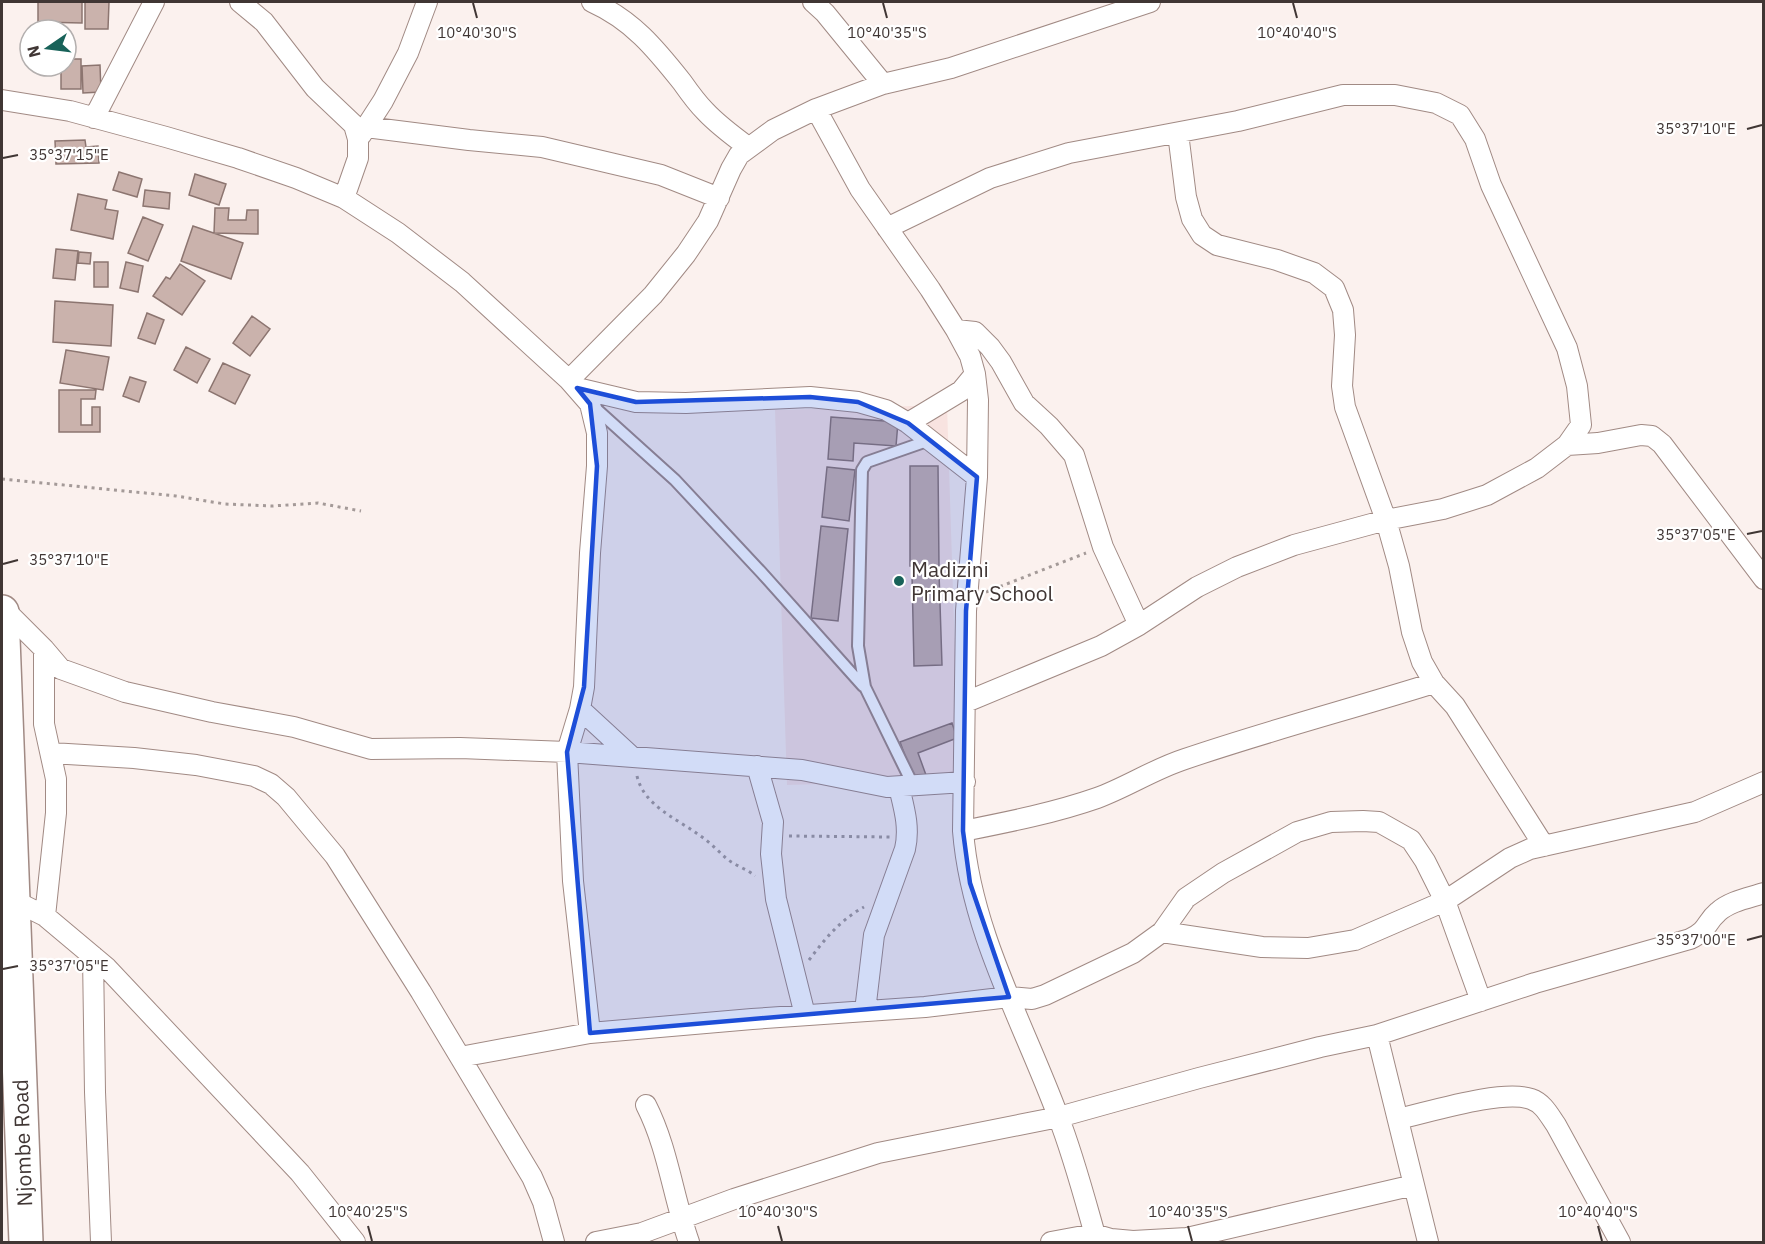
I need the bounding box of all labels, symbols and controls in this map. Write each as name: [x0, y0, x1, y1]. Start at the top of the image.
north arrow: [18, 18, 78, 78]
text: 10°40'30"S: [437, 23, 517, 42]
text: 10°40'35"S: [847, 23, 927, 42]
text: 10°40'40"S: [1257, 23, 1337, 42]
text: N: [22, 44, 45, 60]
text: 35°37'10"E: [1656, 119, 1736, 138]
text: 35°37'15"E: [29, 145, 109, 164]
text: 35°37'05"E: [1656, 525, 1736, 544]
text: 35°37'10"E: [29, 550, 109, 569]
place label: Madizini Primary School: [911, 555, 1054, 607]
marker: Madizini Primary School: [892, 574, 906, 588]
text: 35°37'00"E: [1656, 930, 1736, 949]
text: 35°37'05"E: [29, 956, 109, 975]
street label: Njombe Road: [6, 1079, 38, 1207]
text: 10°40'25"S: [328, 1202, 408, 1221]
text: 10°40'30"S: [738, 1202, 818, 1221]
text: 10°40'35"S: [1148, 1202, 1228, 1221]
text: 10°40'40"S: [1558, 1202, 1638, 1221]

